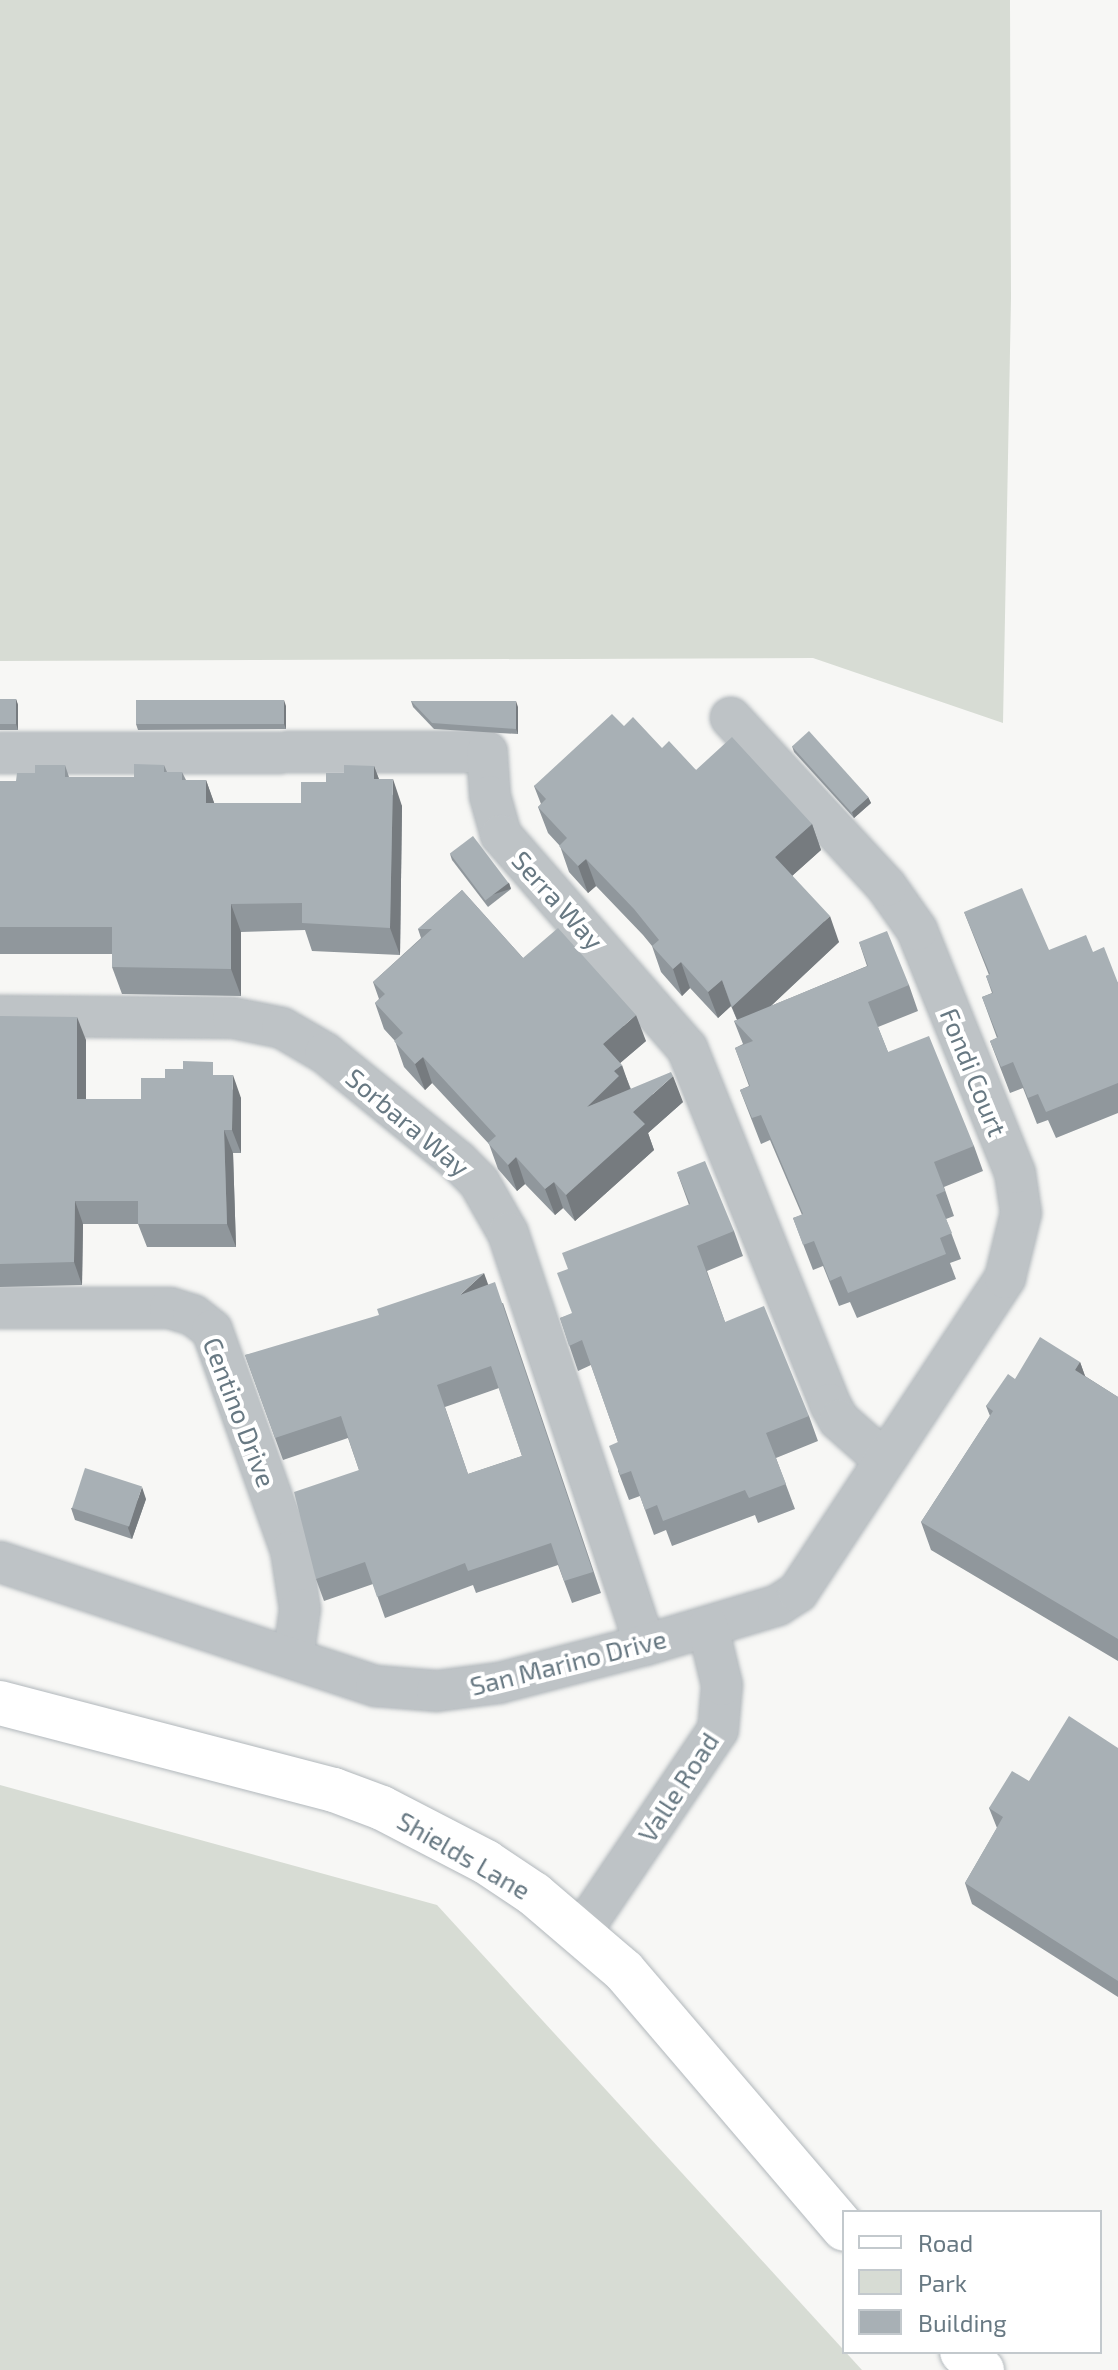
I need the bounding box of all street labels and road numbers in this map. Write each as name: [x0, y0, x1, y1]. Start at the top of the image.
street label: Serra Way: [506, 844, 610, 956]
street label: Fondi Court: [934, 1003, 1014, 1141]
street label: Sorbara Way: [340, 1061, 476, 1183]
street label: Centino Drive: [197, 1333, 283, 1491]
street label: San Marino Drive: [467, 1623, 669, 1701]
street label: Valle Road: [631, 1726, 725, 1848]
street label: Shields Lane: [392, 1804, 536, 1906]

